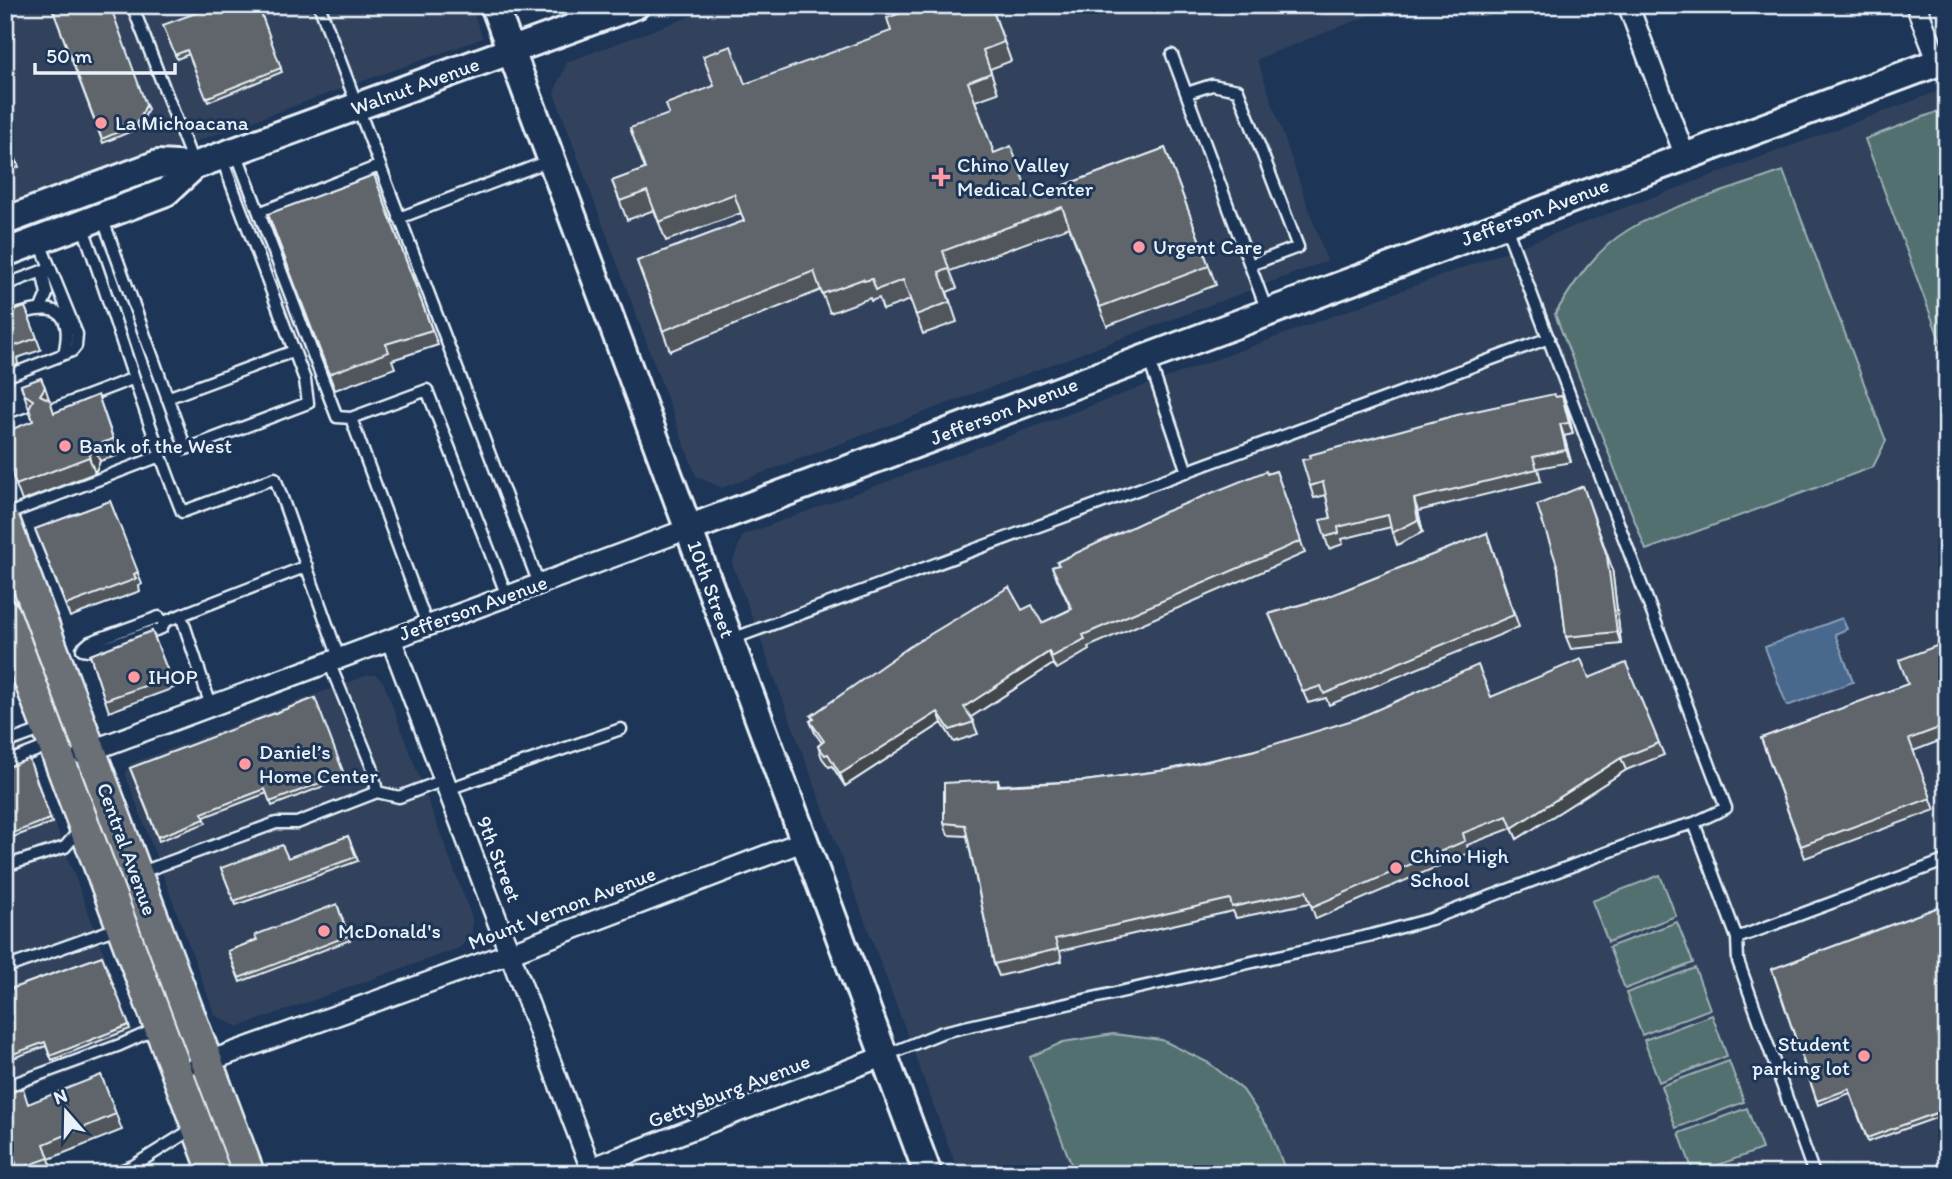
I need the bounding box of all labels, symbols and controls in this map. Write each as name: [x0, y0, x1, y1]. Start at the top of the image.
scale bar: [35, 32, 175, 76]
text: 50 m: [46, 43, 93, 68]
street label: Walnut Avenue: [347, 51, 483, 120]
place label: La Michoacana: [115, 110, 249, 135]
marker: La Michoacana: [93, 115, 109, 131]
place label: Chino Valley Medical Center: [957, 152, 1094, 201]
marker: Chino Valley Medical Center: [931, 167, 951, 187]
street label: Jefferson Avenue: [1457, 172, 1612, 251]
place label: Urgent Care: [1153, 234, 1262, 259]
marker: Urgent Care: [1131, 239, 1147, 255]
street label: Jefferson Avenue: [926, 371, 1081, 450]
place label: Bank of the West: [79, 433, 232, 458]
marker: Bank of the West: [57, 438, 73, 454]
street label: 10th Street: [682, 537, 741, 641]
street label: Jefferson Avenue: [395, 569, 551, 646]
place label: IHOP: [148, 664, 198, 689]
marker: IHOP: [126, 669, 142, 685]
place label: Daniel’s Home Center: [259, 739, 378, 788]
marker: Daniel’s Home Center: [237, 756, 253, 772]
street label: Central Avenue: [92, 779, 163, 919]
street label: 9th Street: [472, 812, 527, 906]
place label: Chino High School: [1410, 843, 1509, 892]
street label: Mount Vernon Avenue: [464, 860, 659, 955]
marker: Chino High School: [1388, 860, 1404, 876]
place label: McDonald's: [338, 918, 441, 943]
marker: McDonald's: [316, 923, 332, 939]
place label: Student parking lot: [1752, 1031, 1850, 1080]
street label: Gettysburg Avenue: [644, 1048, 813, 1133]
marker: Student parking lot: [1856, 1048, 1872, 1064]
north arrow: [32, 1078, 102, 1148]
text: N: [50, 1083, 70, 1109]

